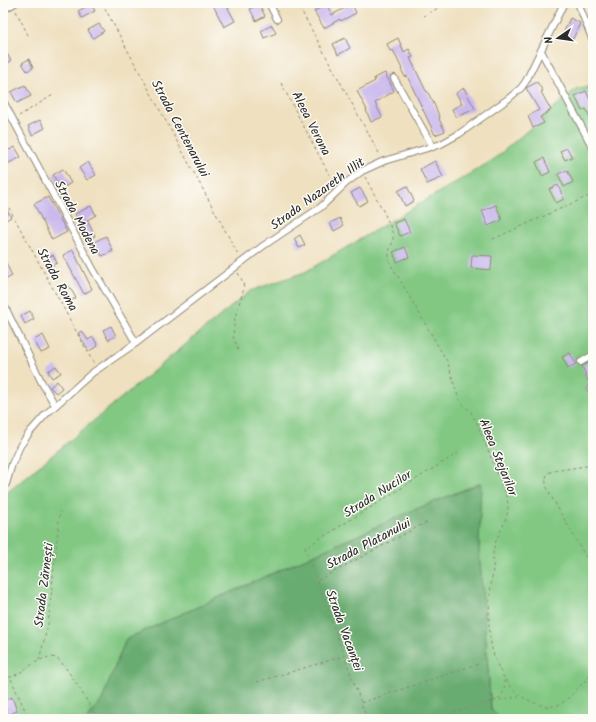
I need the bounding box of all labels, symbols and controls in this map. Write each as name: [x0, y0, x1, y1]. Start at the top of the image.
north arrow: [538, 18, 578, 58]
text: N: [540, 35, 559, 45]
street label: Strada Centenarului: [145, 76, 215, 182]
street label: Aleea Verona: [285, 88, 336, 160]
street label: Strada Nazareth Illit: [266, 152, 370, 236]
street label: Strada Modena: [48, 177, 105, 259]
street label: Strada Roma: [31, 244, 83, 315]
street label: Aleea Stejarilor: [473, 416, 523, 500]
street label: Strada Nucilor: [339, 464, 417, 524]
street label: Strada Platanului: [323, 513, 416, 576]
street label: Strada Zărnești: [29, 541, 60, 629]
street label: Strada Vacanței: [319, 587, 368, 675]

